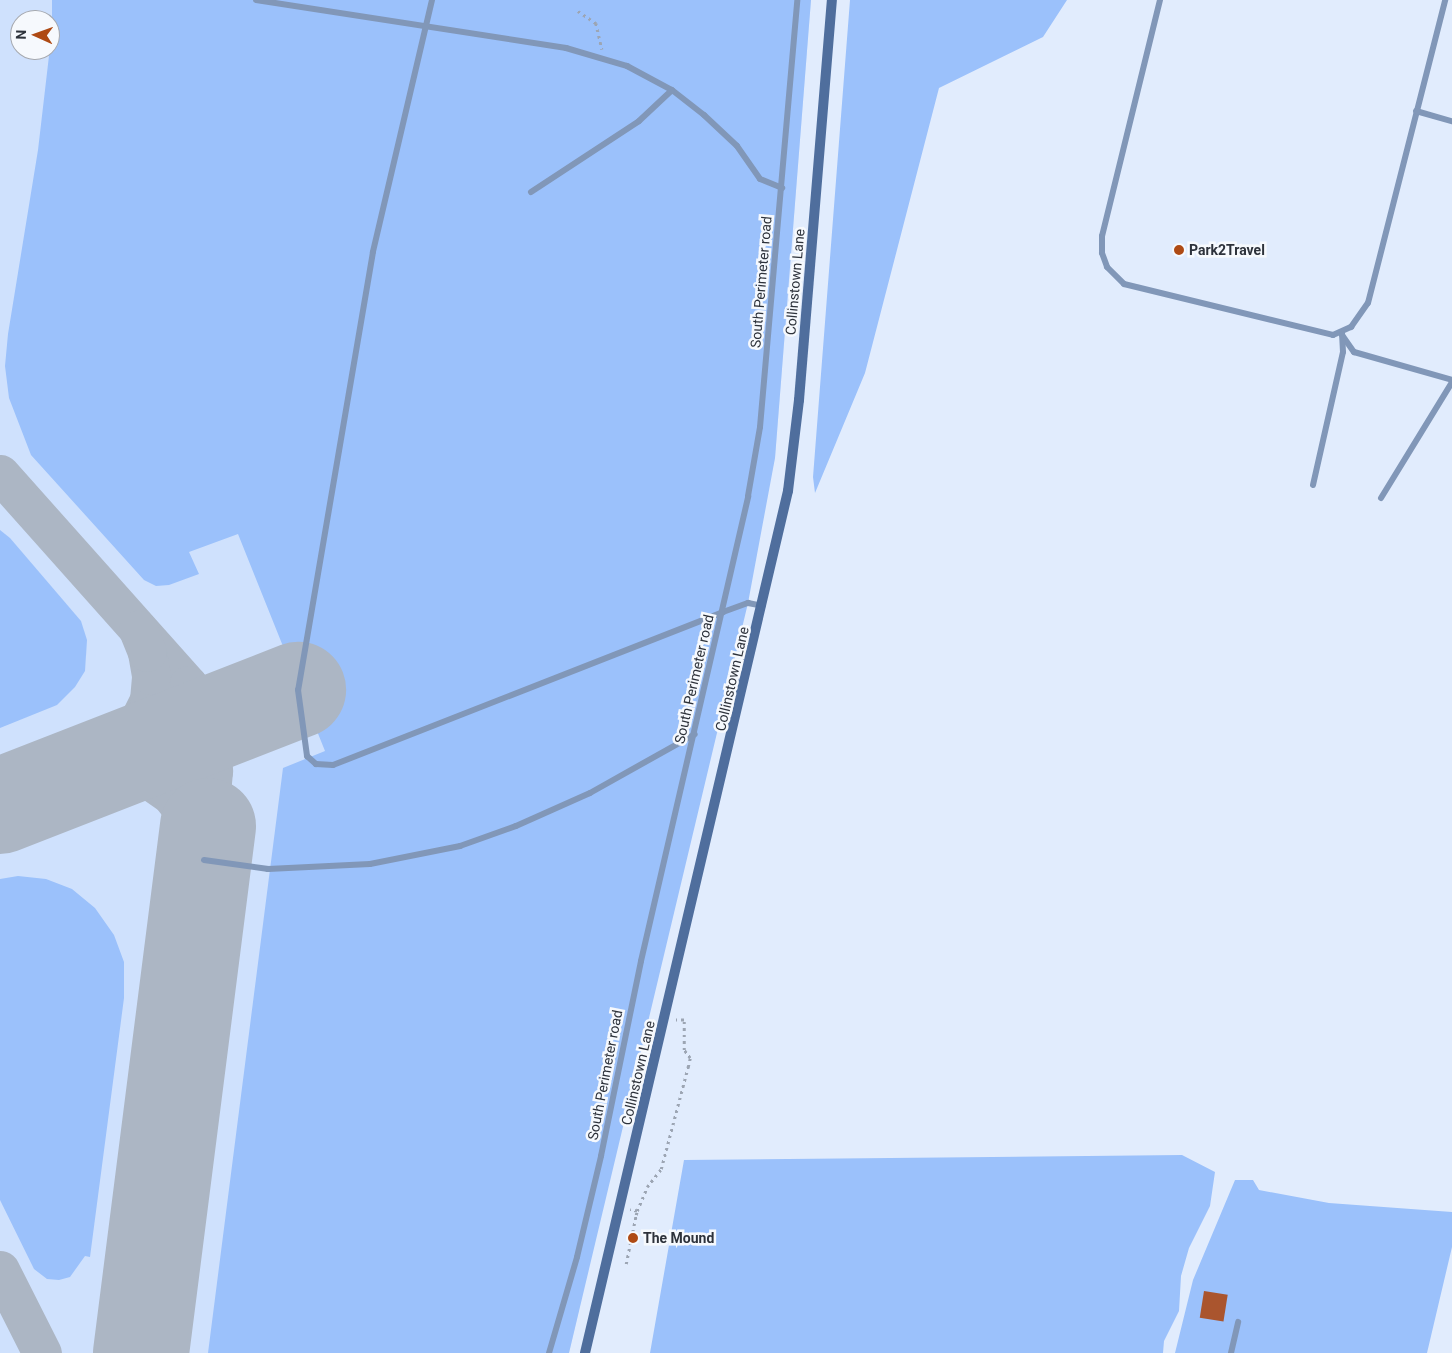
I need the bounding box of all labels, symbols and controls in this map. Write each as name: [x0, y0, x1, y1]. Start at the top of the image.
north arrow: [10, 10, 60, 60]
text: N: [13, 29, 29, 40]
street label: South Perimeter road: [747, 215, 775, 349]
street label: Collinstown Lane: [782, 228, 808, 336]
place label: Park2Travel: [1189, 242, 1265, 258]
marker: Park2Travel: [1173, 244, 1185, 256]
street label: South Perimeter road: [671, 613, 717, 745]
street label: Collinstown Lane: [712, 625, 752, 733]
street label: South Perimeter road: [584, 1009, 626, 1141]
street label: Collinstown Lane: [618, 1019, 658, 1127]
place label: The Mound: [643, 1230, 714, 1246]
marker: The Mound: [627, 1232, 639, 1244]

